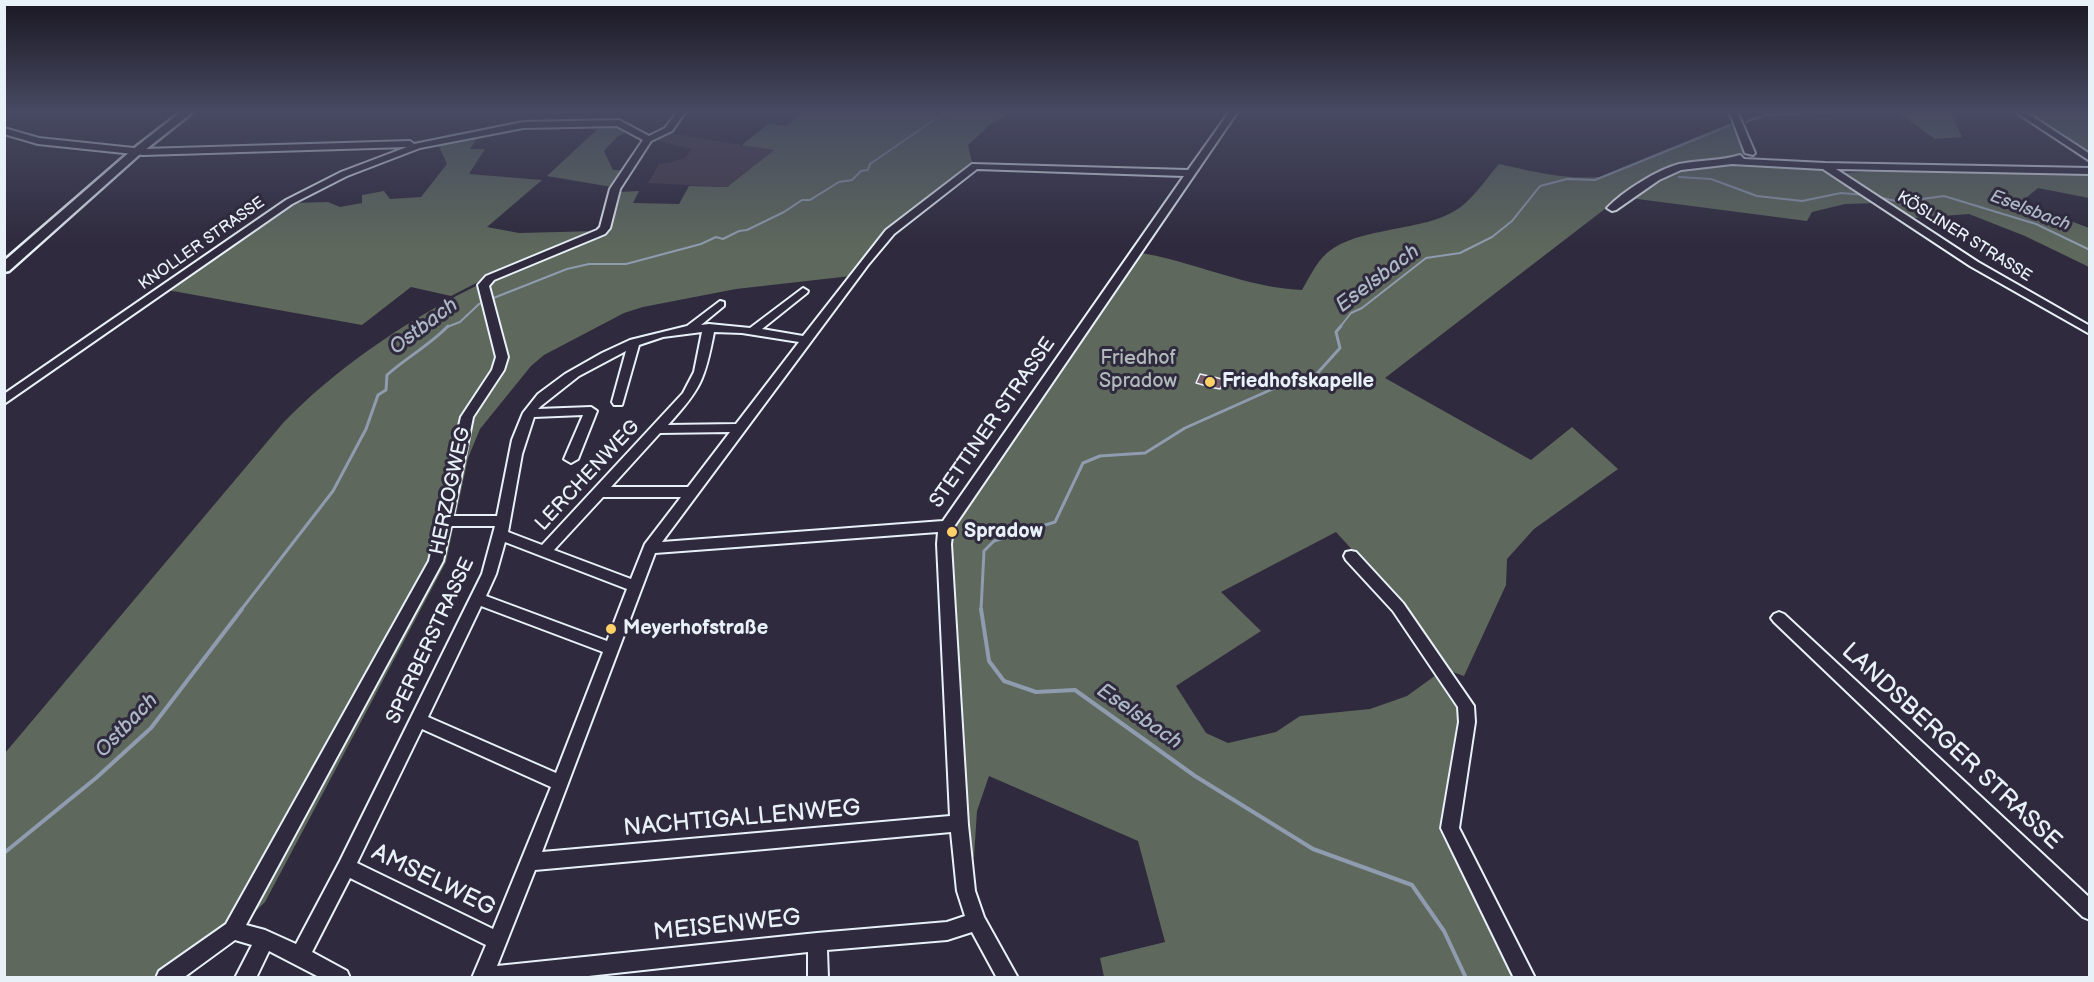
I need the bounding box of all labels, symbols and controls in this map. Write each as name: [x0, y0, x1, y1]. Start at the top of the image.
water label: Eselsbach: [1987, 186, 2073, 236]
street label: KÖSLINER STRASSE: [1893, 188, 2035, 286]
street label: KNOLLER STRASSE: [135, 193, 269, 295]
water label: Eselsbach: [1331, 239, 1425, 319]
water label: Ostbach: [385, 293, 463, 361]
street label: STETTINER STRASSE: [925, 333, 1061, 513]
park label: Friedhof Spradow: [1099, 347, 1177, 394]
place label: Friedhofskapelle: [1222, 370, 1374, 394]
marker: Friedhofskapelle: [1203, 375, 1217, 389]
street label: LERCHENWEG: [531, 416, 645, 536]
street label: HERZOGWEG: [426, 425, 476, 557]
place label: Spradow: [964, 520, 1043, 544]
marker: Spradow: [945, 525, 959, 539]
street label: SPERBERSTRASSE: [382, 554, 480, 728]
place label: Meyerhofstraße: [623, 617, 768, 641]
marker: Meyerhofstraße: [604, 622, 618, 636]
street label: LANDSBERGER STRASSE: [1835, 638, 2067, 856]
water label: Eselsbach: [1092, 679, 1186, 755]
water label: Ostbach: [90, 689, 164, 763]
street label: NACHTIGALLENWEG: [622, 794, 862, 844]
street label: AMSELWEG: [367, 839, 499, 923]
street label: MEISENWEG: [652, 904, 802, 948]

